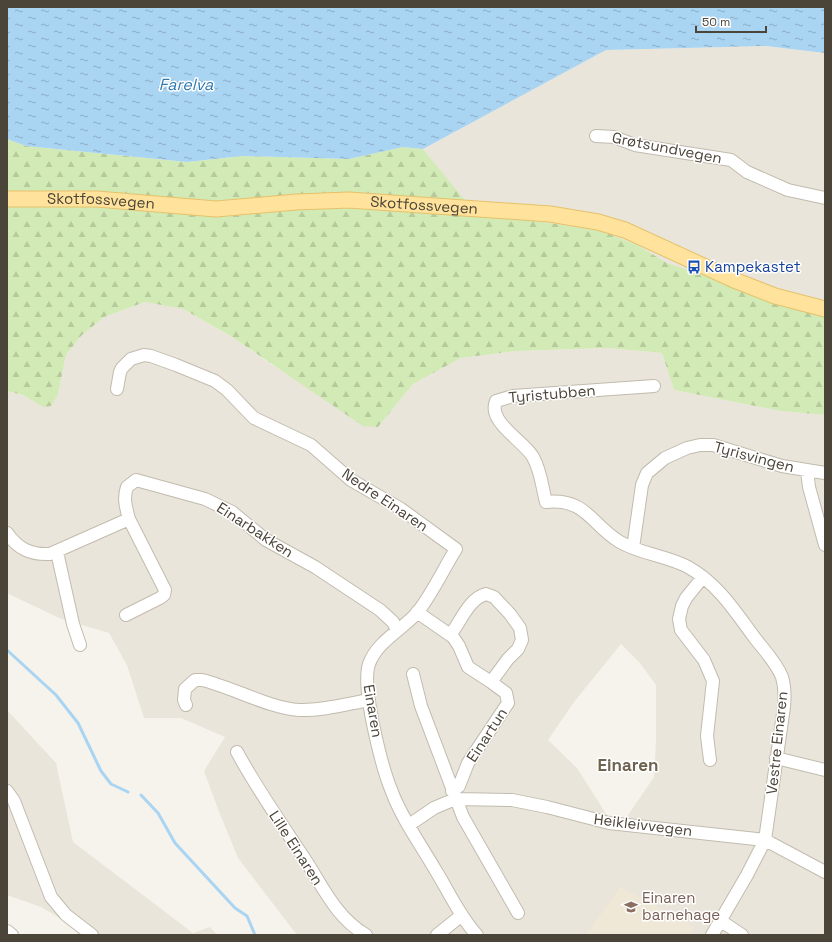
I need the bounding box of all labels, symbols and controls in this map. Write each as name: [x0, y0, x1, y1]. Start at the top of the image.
scale bar: [696, 8, 766, 34]
text: 50 m: [702, 14, 730, 30]
water label: Farelva: [159, 74, 214, 95]
street label: Grøtsundvegen: [611, 128, 724, 167]
street label: Skotfossvegen: [47, 189, 156, 213]
street label: Skotfossvegen: [370, 192, 479, 218]
place label: Kampekastet: [705, 257, 801, 276]
bus stop icon: Kampekastet: [686, 259, 702, 275]
street label: Tyristubben: [508, 380, 596, 407]
street label: Tyrisvingen: [712, 437, 796, 476]
street label: Nedre Einaren: [339, 464, 432, 535]
street label: Einarbakken: [213, 498, 297, 561]
street label: Einaren: [359, 683, 387, 739]
street label: Vestre Einaren: [762, 690, 791, 796]
street label: Einartun: [462, 704, 511, 765]
district label: Einaren: [598, 754, 658, 776]
street label: Lille Einaren: [265, 807, 328, 889]
street label: Heikleivvegen: [593, 809, 693, 840]
place label: Einaren barnehage: [642, 888, 720, 924]
school or university icon: Einaren barnehage: [623, 899, 639, 915]

